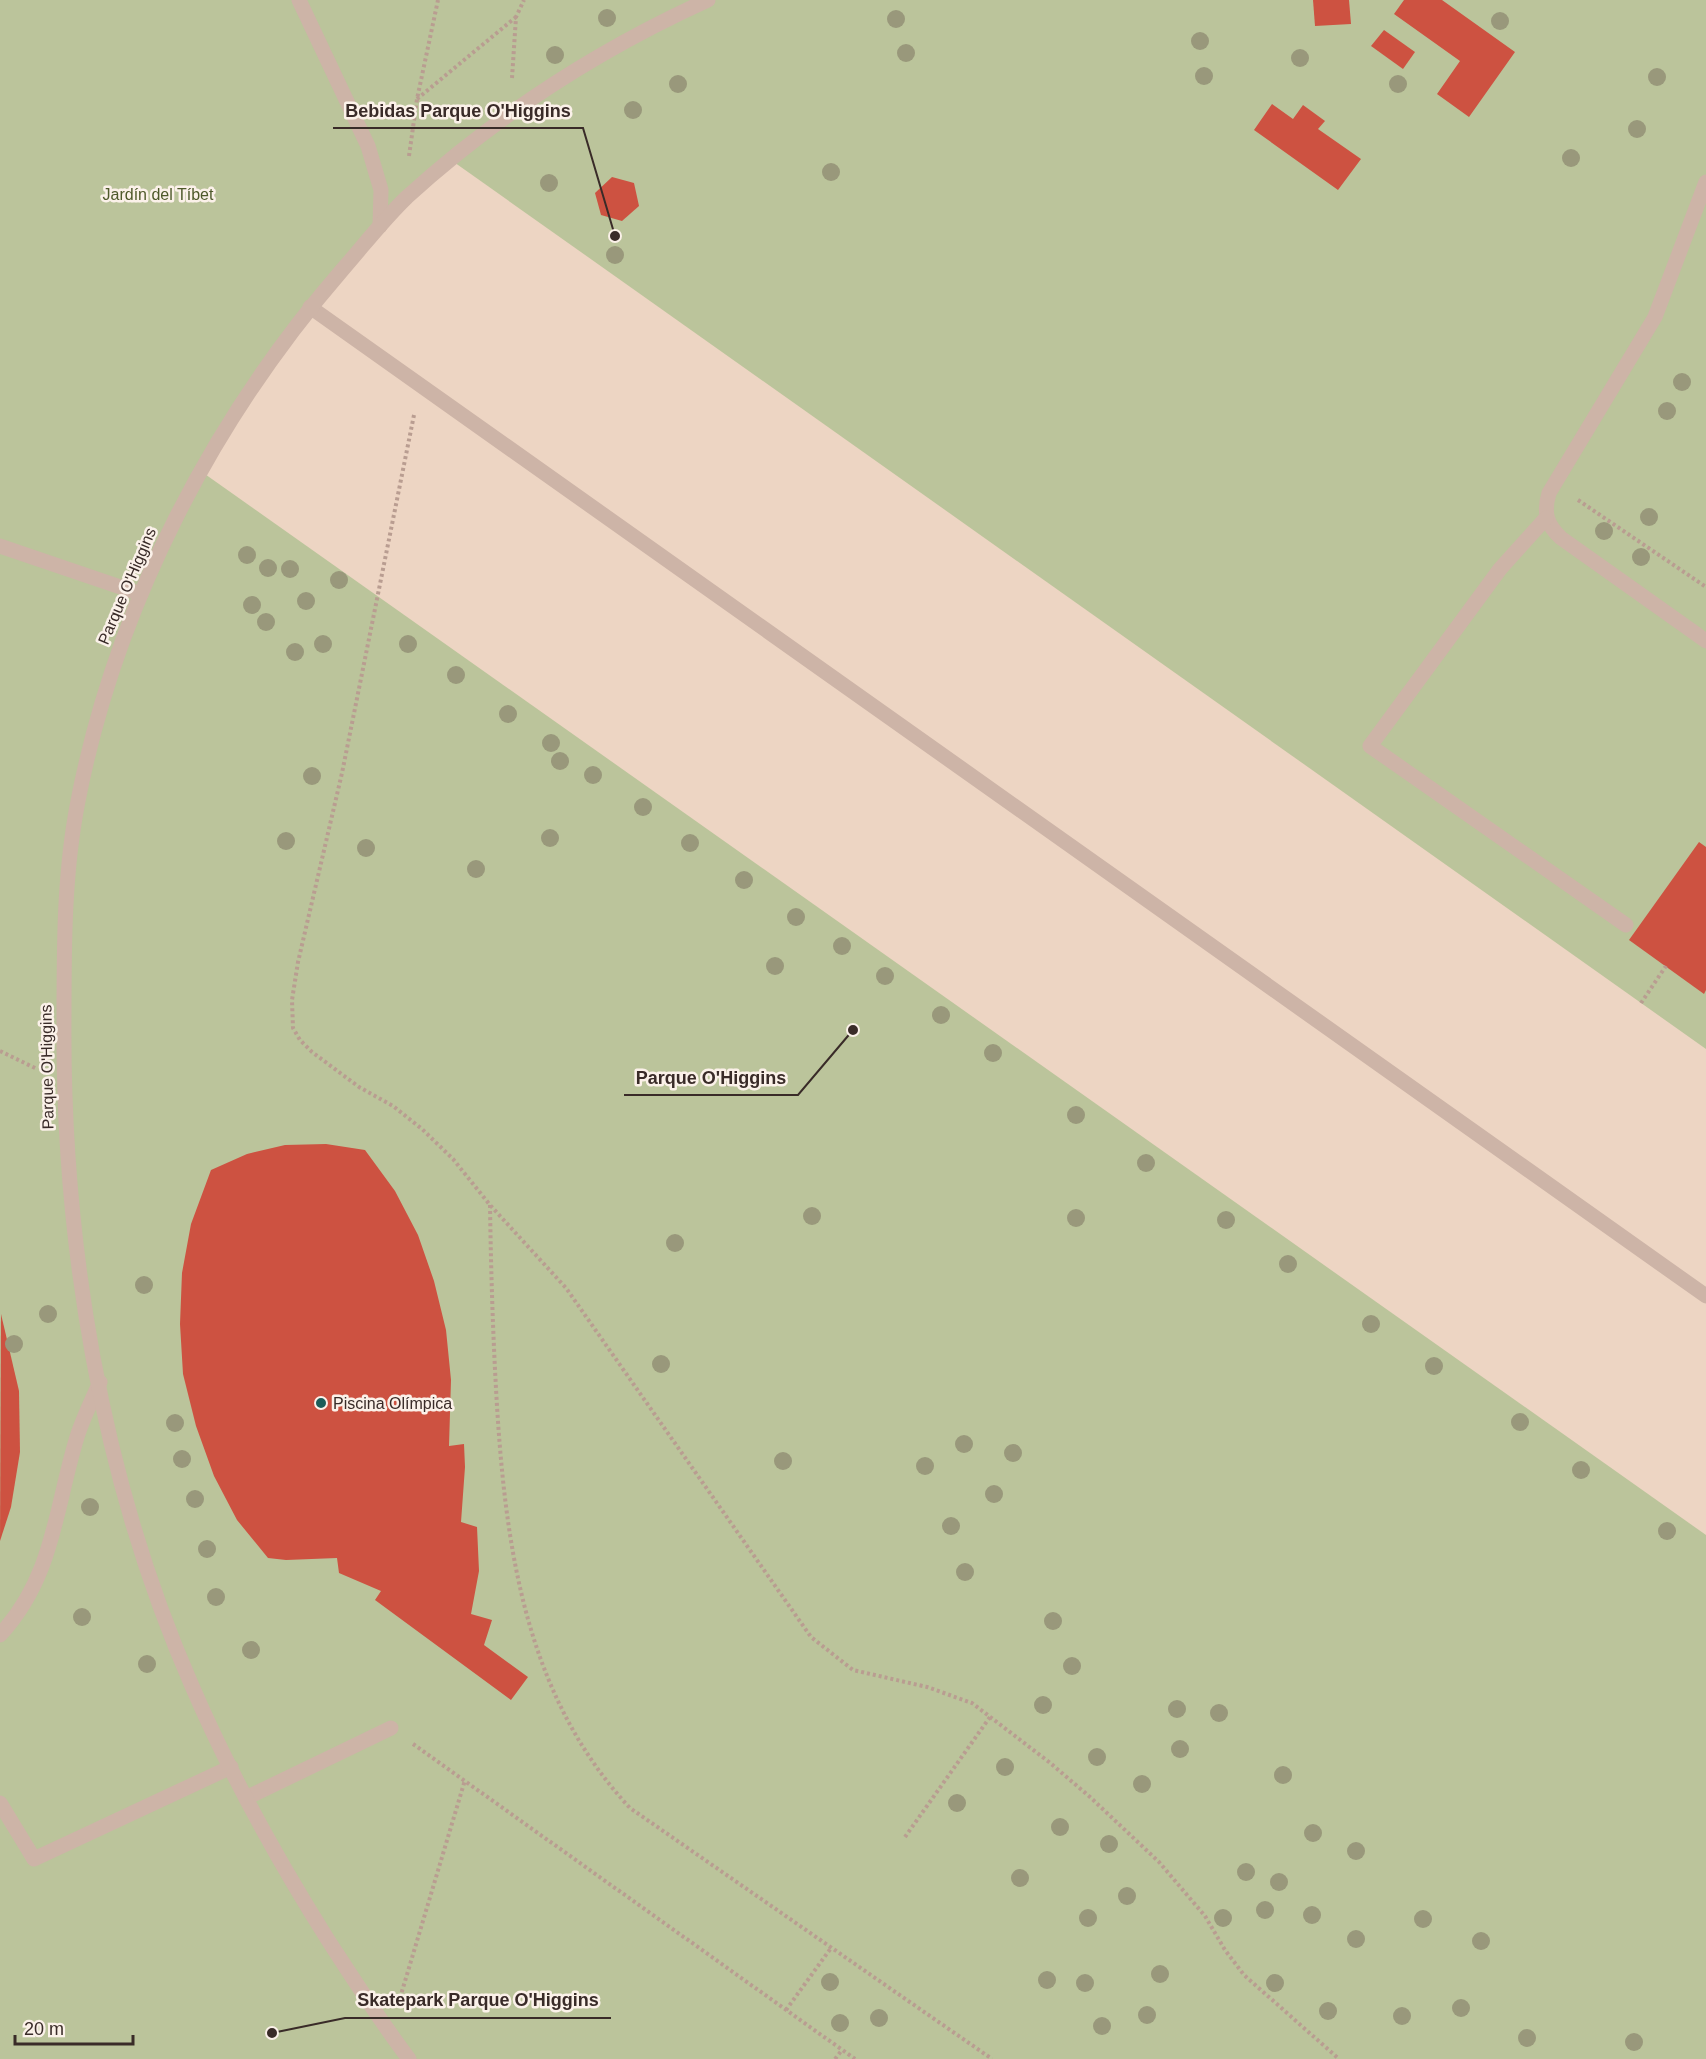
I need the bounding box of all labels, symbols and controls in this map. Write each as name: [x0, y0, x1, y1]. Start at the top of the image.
callout: Bebidas Parque O'Higgins: [333, 92, 583, 128]
text: Bebidas Parque O'Higgins: [345, 101, 571, 121]
park label: Jardín del Tíbet: [103, 186, 214, 203]
street label: Parque O'Higgins: [95, 525, 159, 647]
street label: Parque O'Higgins: [37, 1004, 57, 1130]
callout: Parque O'Higgins: [624, 1059, 798, 1095]
text: Parque O'Higgins: [636, 1068, 786, 1088]
place label: Piscina Olímpica: [333, 1395, 452, 1412]
marker: Piscina Olímpica: [314, 1396, 328, 1410]
callout: Skatepark Parque O'Higgins: [345, 1982, 611, 2018]
text: Skatepark Parque O'Higgins: [357, 1990, 599, 2010]
scale bar: [15, 2008, 134, 2046]
text: 20 m: [24, 2019, 64, 2039]

